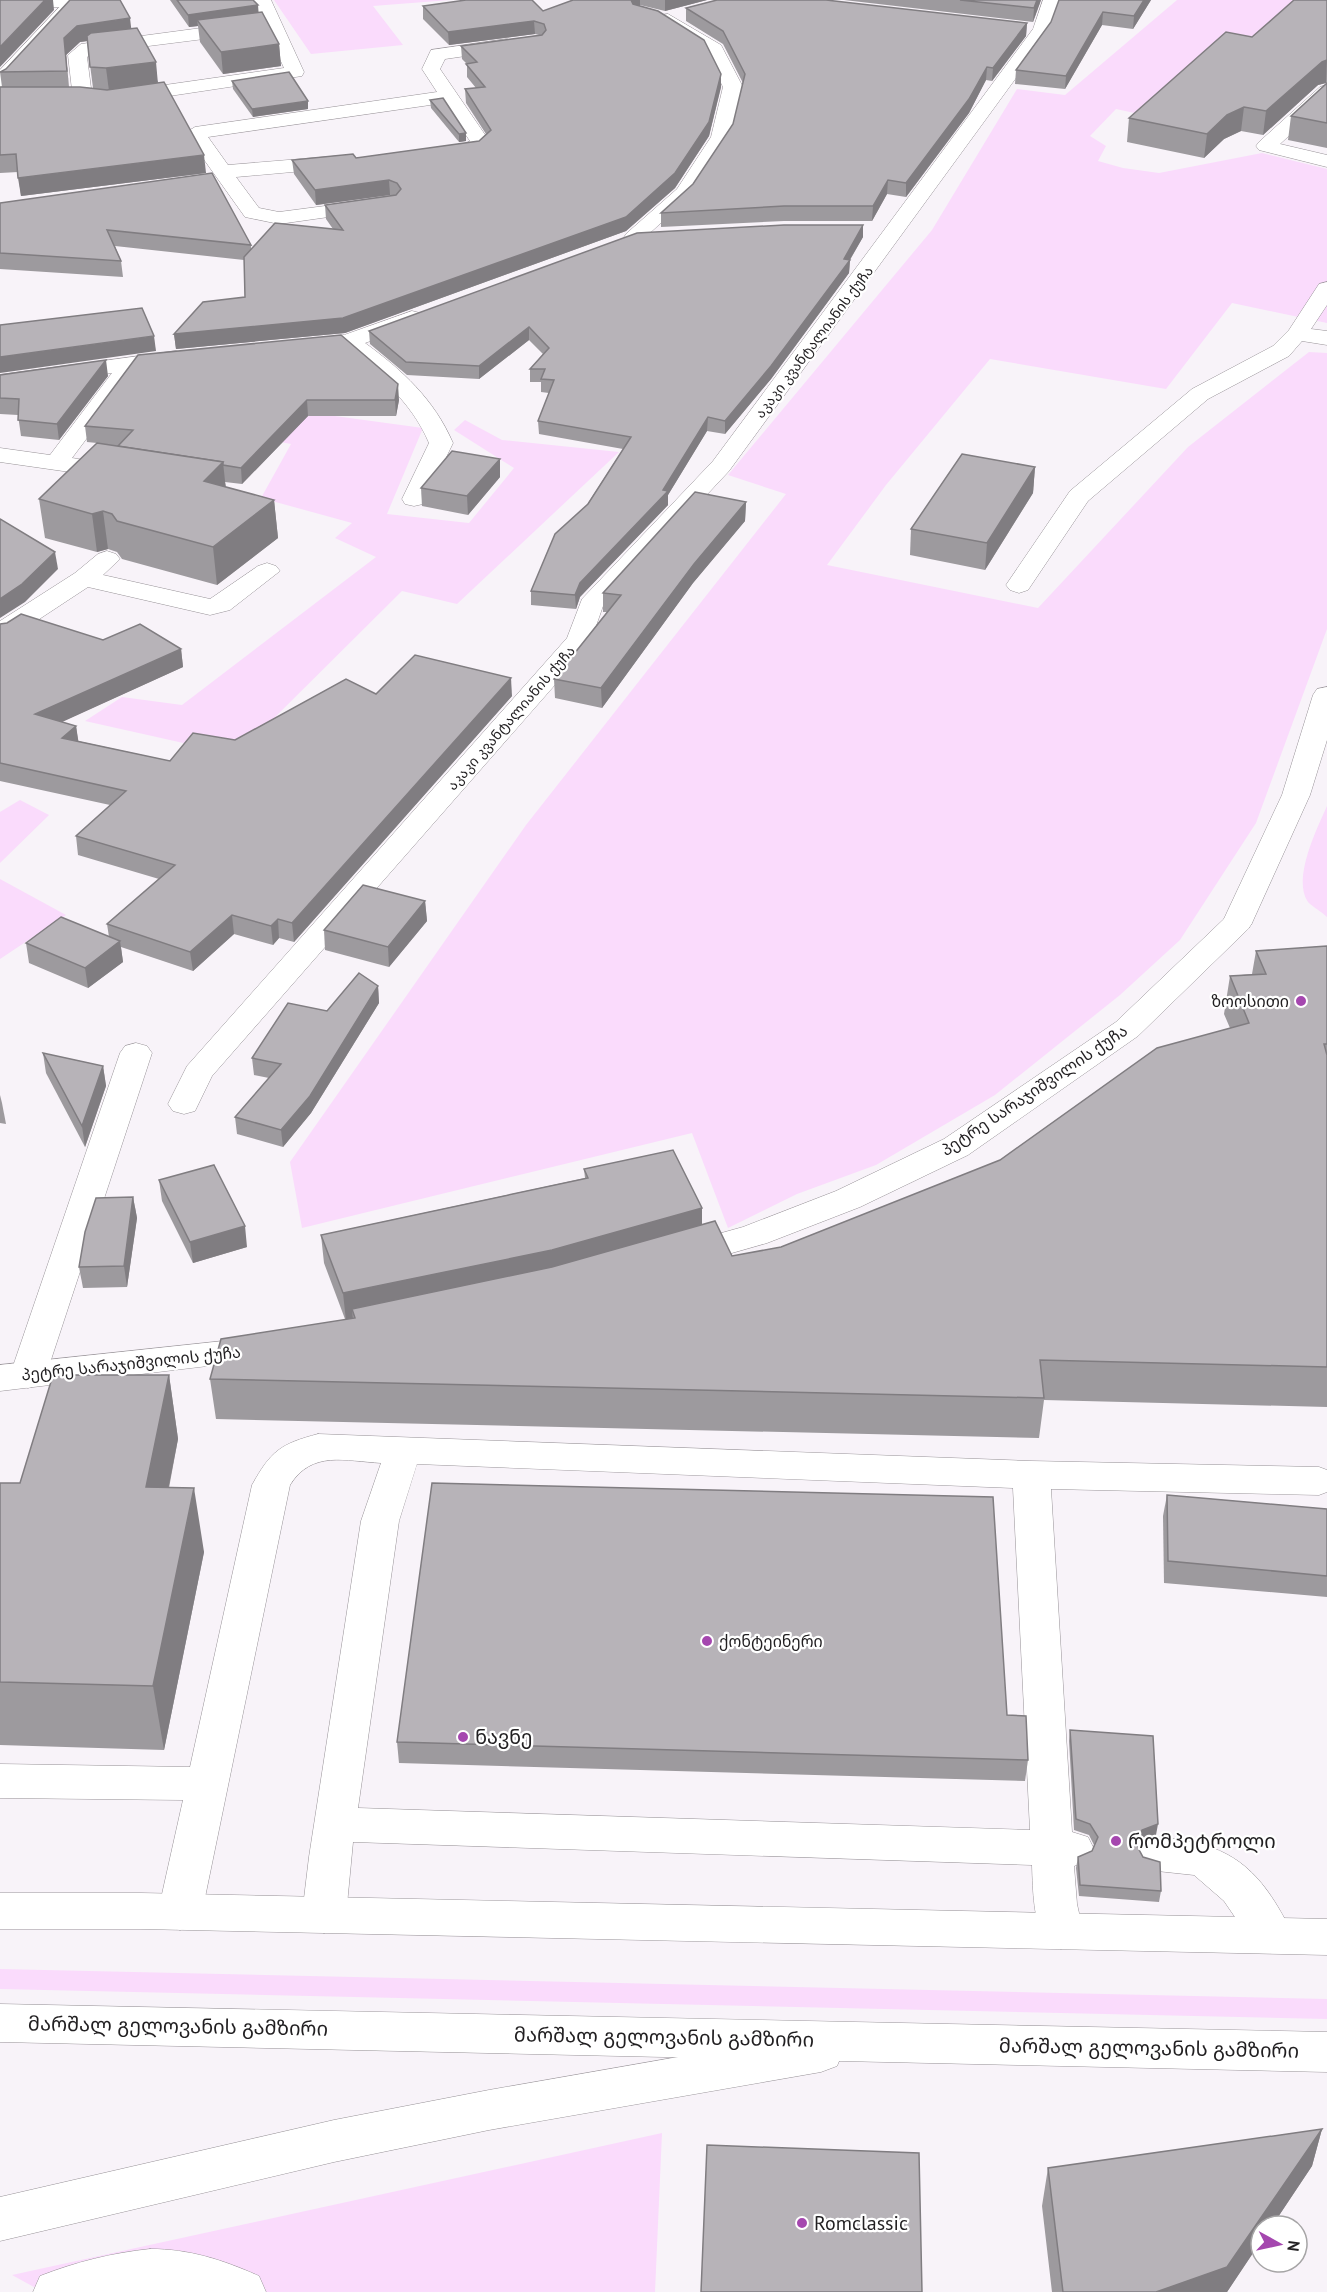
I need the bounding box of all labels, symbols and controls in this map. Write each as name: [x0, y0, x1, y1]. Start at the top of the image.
street label: აკაკი კვანტალიანის ქუჩა: [751, 262, 877, 422]
street label: აკაკი კვანტალიანის ქუჩა: [443, 642, 579, 794]
place label: ზოოსითი: [1211, 991, 1289, 1011]
marker: ზოოსითი: [1294, 994, 1308, 1008]
street label: პეტრე სარაჯიშვილის ქუჩა: [937, 1020, 1132, 1161]
street label: პეტრე სარაჯიშვილის ქუჩა: [20, 1342, 242, 1385]
place label: ქონტეინერი: [719, 1631, 823, 1651]
marker: ქონტეინერი: [700, 1634, 714, 1648]
place label: ნავნე: [475, 1724, 533, 1750]
marker: ნავნე: [456, 1730, 470, 1744]
place label: რომპეტროლი: [1128, 1828, 1276, 1854]
marker: რომპეტროლი: [1109, 1834, 1123, 1848]
street label: მარშალ გელოვანის გამზირი: [28, 2010, 328, 2042]
street label: მარშალ გელოვანის გამზირი: [514, 2021, 814, 2053]
street label: მარშალ გელოვანის გამზირი: [999, 2032, 1299, 2064]
place label: Romclassic: [814, 2210, 908, 2236]
north arrow: [1249, 2214, 1309, 2274]
marker: Romclassic: [795, 2216, 809, 2230]
text: N: [1283, 2239, 1304, 2253]

